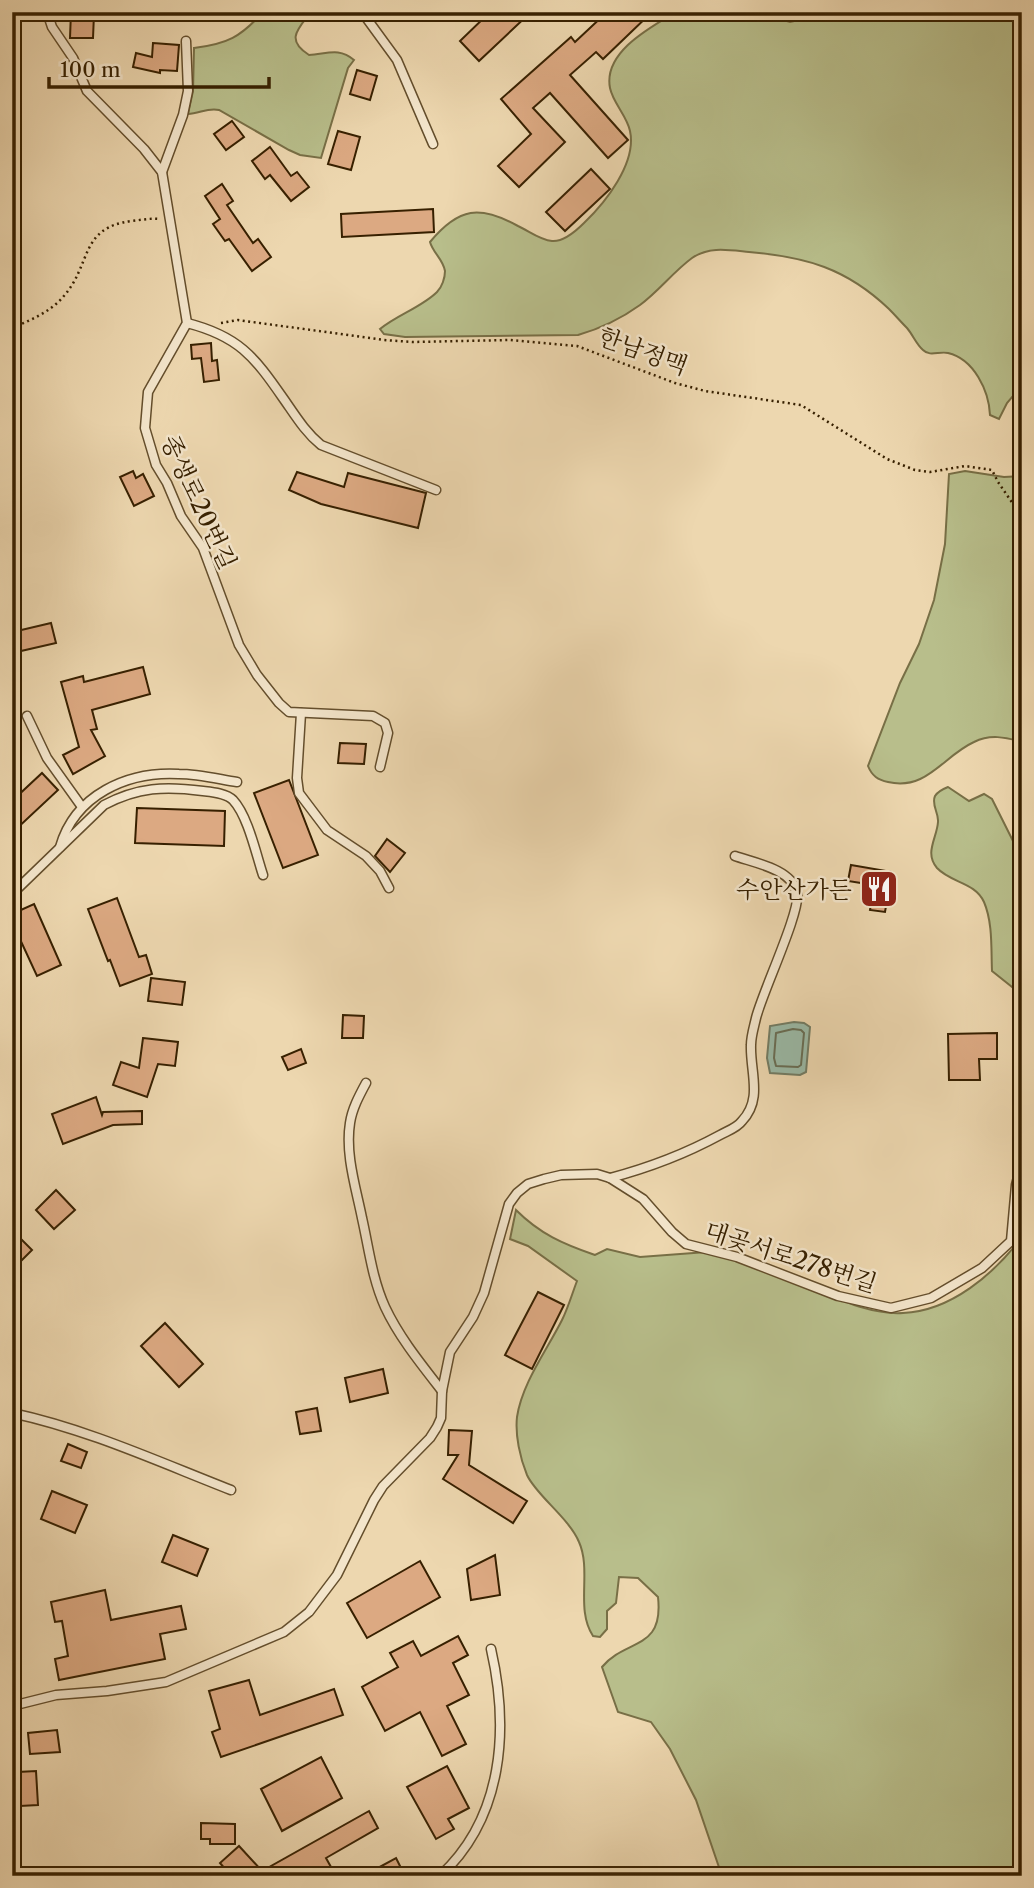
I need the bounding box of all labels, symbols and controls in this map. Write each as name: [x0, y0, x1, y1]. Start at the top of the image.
scale bar: [49, 46, 270, 90]
text: 100 m: [60, 57, 121, 82]
street label: 한남정맥: [594, 322, 692, 380]
street label: 종생로20번길: [155, 430, 243, 574]
restaurant icon: 수안산가든: [858, 868, 900, 910]
place label: 수안산가든: [736, 875, 852, 904]
street label: 대곶서로278번길: [701, 1216, 881, 1298]

